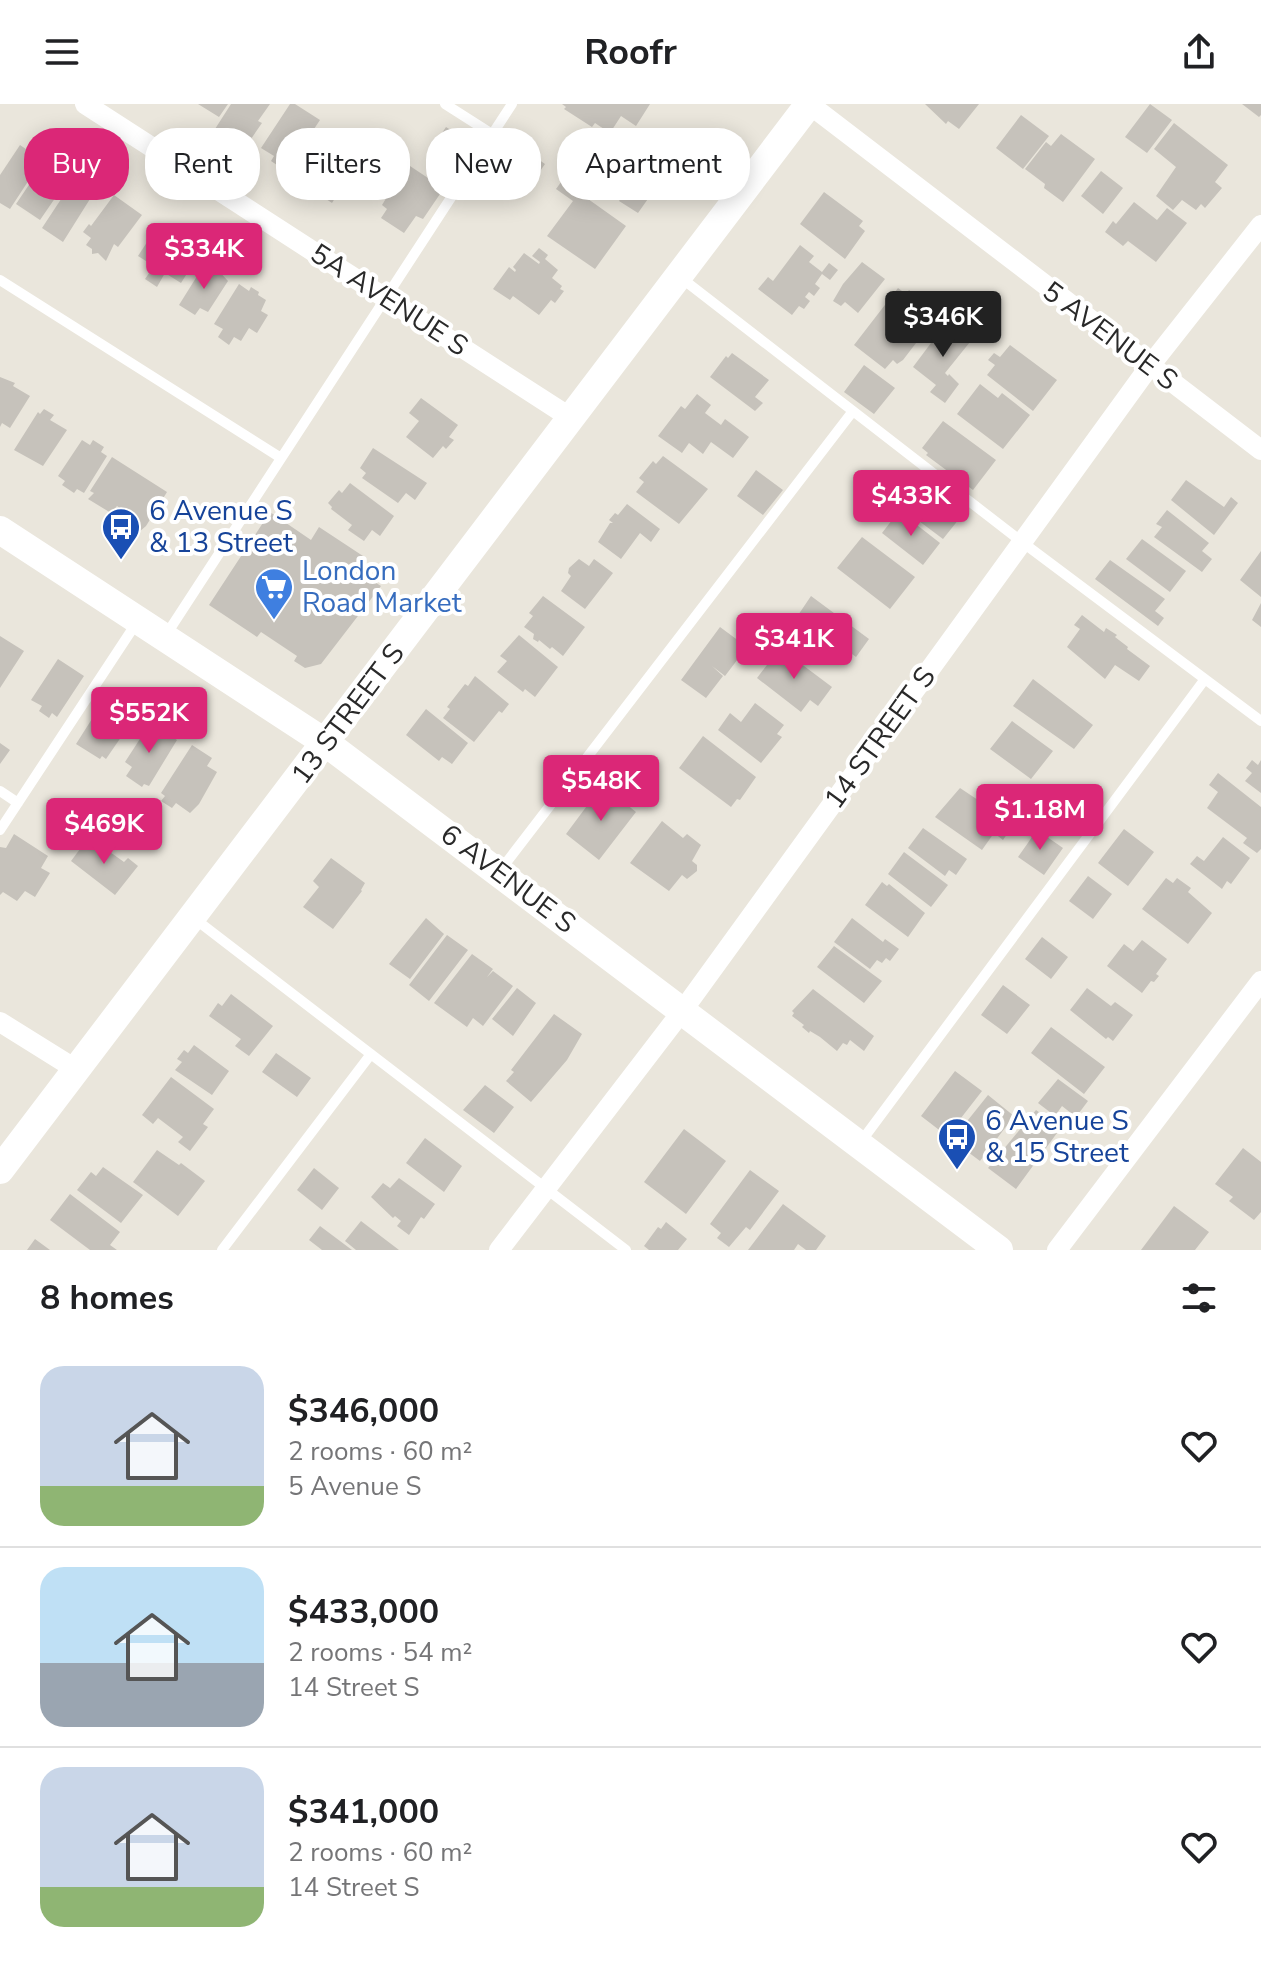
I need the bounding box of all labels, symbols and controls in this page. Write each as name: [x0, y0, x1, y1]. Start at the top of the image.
text: Roofr: [584, 28, 677, 77]
icon: menu: [40, 30, 84, 74]
icon: share: [1177, 30, 1221, 74]
chip: Buy: [24, 128, 129, 200]
chip: Rent: [145, 128, 260, 200]
chip: Filters: [276, 128, 410, 200]
chip: New: [426, 128, 541, 200]
chip: Apartment: [557, 128, 750, 200]
pin: $334K: [148, 223, 260, 291]
text: $334K: [164, 231, 244, 266]
street label: 5A AVENUE S: [303, 235, 475, 365]
street label: 5 AVENUE S: [1035, 273, 1185, 399]
pin: $346K: [887, 291, 999, 359]
text: $346K: [903, 299, 983, 334]
pin: $433K: [855, 470, 967, 538]
text: $433K: [871, 478, 951, 513]
place label: 6 Avenue S & 13 Street: [149, 492, 293, 562]
bus stop icon: 6 Avenue S & 13 Street: [100, 506, 142, 561]
place label: London Road Market: [302, 552, 462, 622]
supermarket icon: London Road Market: [253, 566, 295, 621]
pin: $341K: [738, 613, 850, 681]
text: $341K: [754, 621, 834, 656]
street label: 13 STREET S: [283, 636, 413, 792]
street label: 14 STREET S: [816, 659, 944, 817]
pin: $552K: [93, 687, 205, 755]
text: $552K: [109, 695, 189, 730]
pin: $548K: [545, 755, 657, 823]
text: $548K: [561, 763, 641, 798]
pin: $1.18M: [975, 784, 1105, 852]
text: $1.18M: [994, 792, 1086, 827]
pin: $469K: [48, 798, 160, 866]
text: $469K: [64, 806, 144, 841]
street label: 6 AVENUE S: [433, 816, 583, 942]
place label: 6 Avenue S & 15 Street: [985, 1102, 1129, 1172]
bus stop icon: 6 Avenue S & 15 Street: [936, 1116, 978, 1171]
text: 8 homes: [40, 1275, 174, 1321]
icon: filters: [1177, 1276, 1221, 1320]
text: $346,000: [288, 1388, 439, 1434]
icon: home: [104, 1398, 200, 1494]
icon: heart: [1177, 1424, 1221, 1468]
text: 2 rooms · 60 m²: [288, 1434, 472, 1469]
text: 5 Avenue S: [288, 1469, 421, 1504]
text: $433,000: [288, 1589, 439, 1635]
icon: home: [104, 1599, 200, 1695]
icon: heart: [1177, 1625, 1221, 1669]
text: 2 rooms · 54 m²: [288, 1635, 472, 1670]
text: 14 Street S: [288, 1670, 420, 1705]
text: $341,000: [288, 1789, 439, 1835]
icon: home: [104, 1799, 200, 1895]
icon: heart: [1177, 1825, 1221, 1869]
text: 2 rooms · 60 m²: [288, 1835, 472, 1870]
text: 14 Street S: [288, 1870, 420, 1905]

